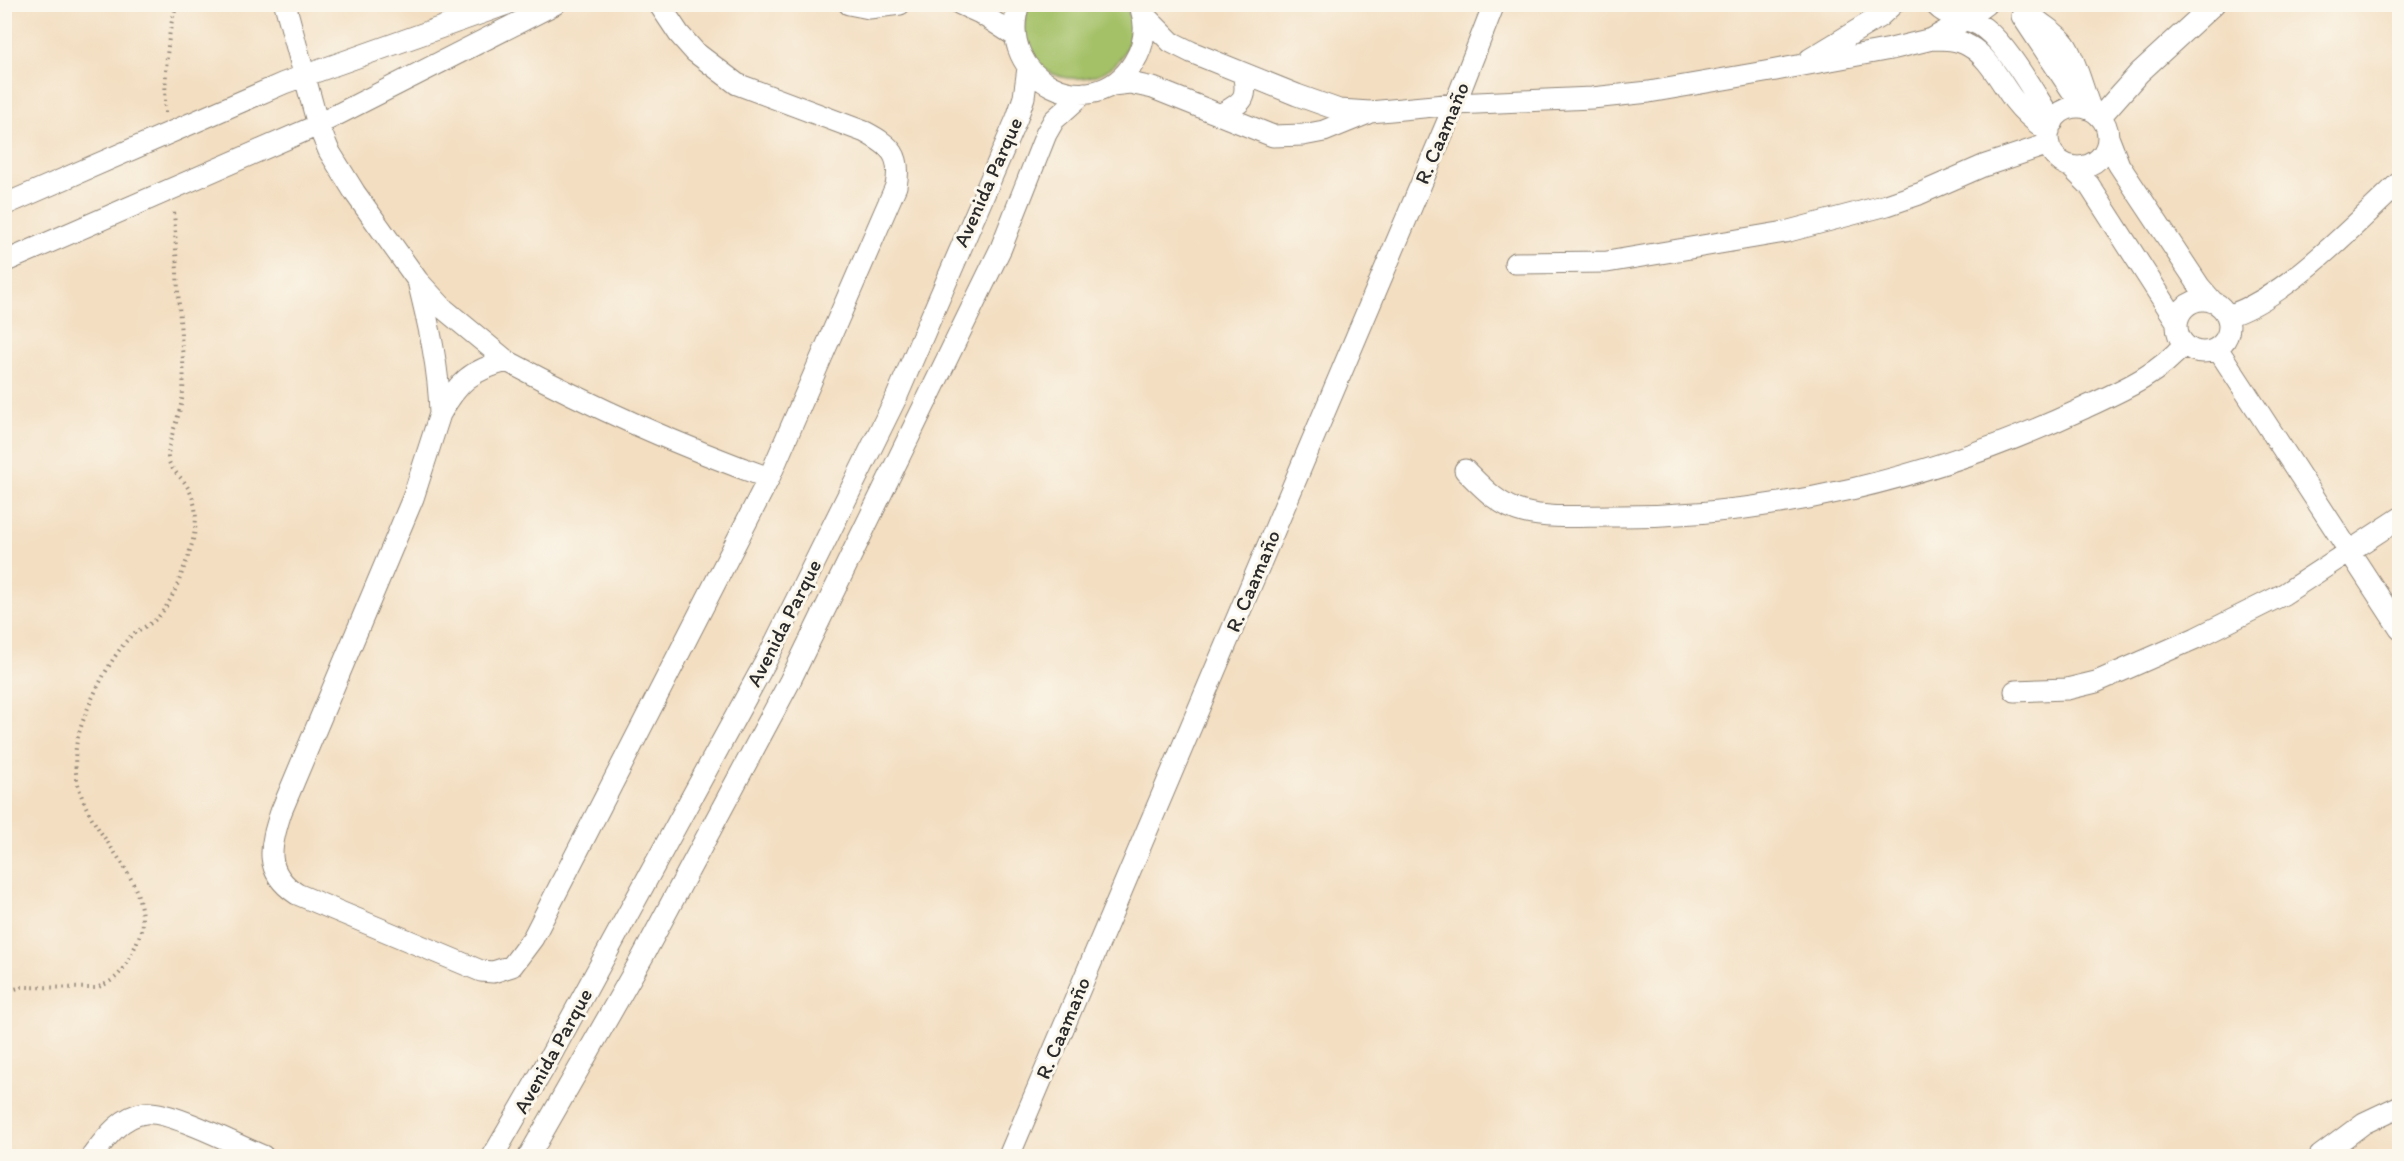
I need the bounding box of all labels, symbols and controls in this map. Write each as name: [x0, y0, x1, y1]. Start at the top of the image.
street label: R. Caamaño: [1409, 78, 1474, 188]
street label: Avenida Parque: [948, 113, 1027, 251]
street label: R. Caamaño: [1220, 526, 1285, 636]
street label: Avenida Parque: [741, 555, 826, 691]
street label: R. Caamaño: [1030, 973, 1095, 1083]
street label: Avenida Parque: [508, 984, 597, 1118]

